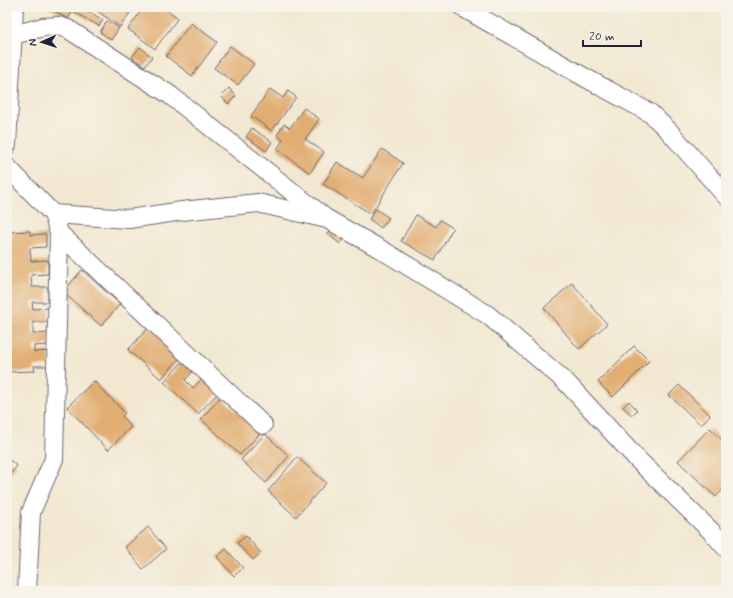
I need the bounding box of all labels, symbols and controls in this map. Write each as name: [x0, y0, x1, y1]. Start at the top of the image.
north arrow: [22, 22, 62, 62]
scale bar: [583, 22, 641, 48]
text: 20 m: [589, 29, 615, 45]
text: N: [26, 38, 40, 46]

